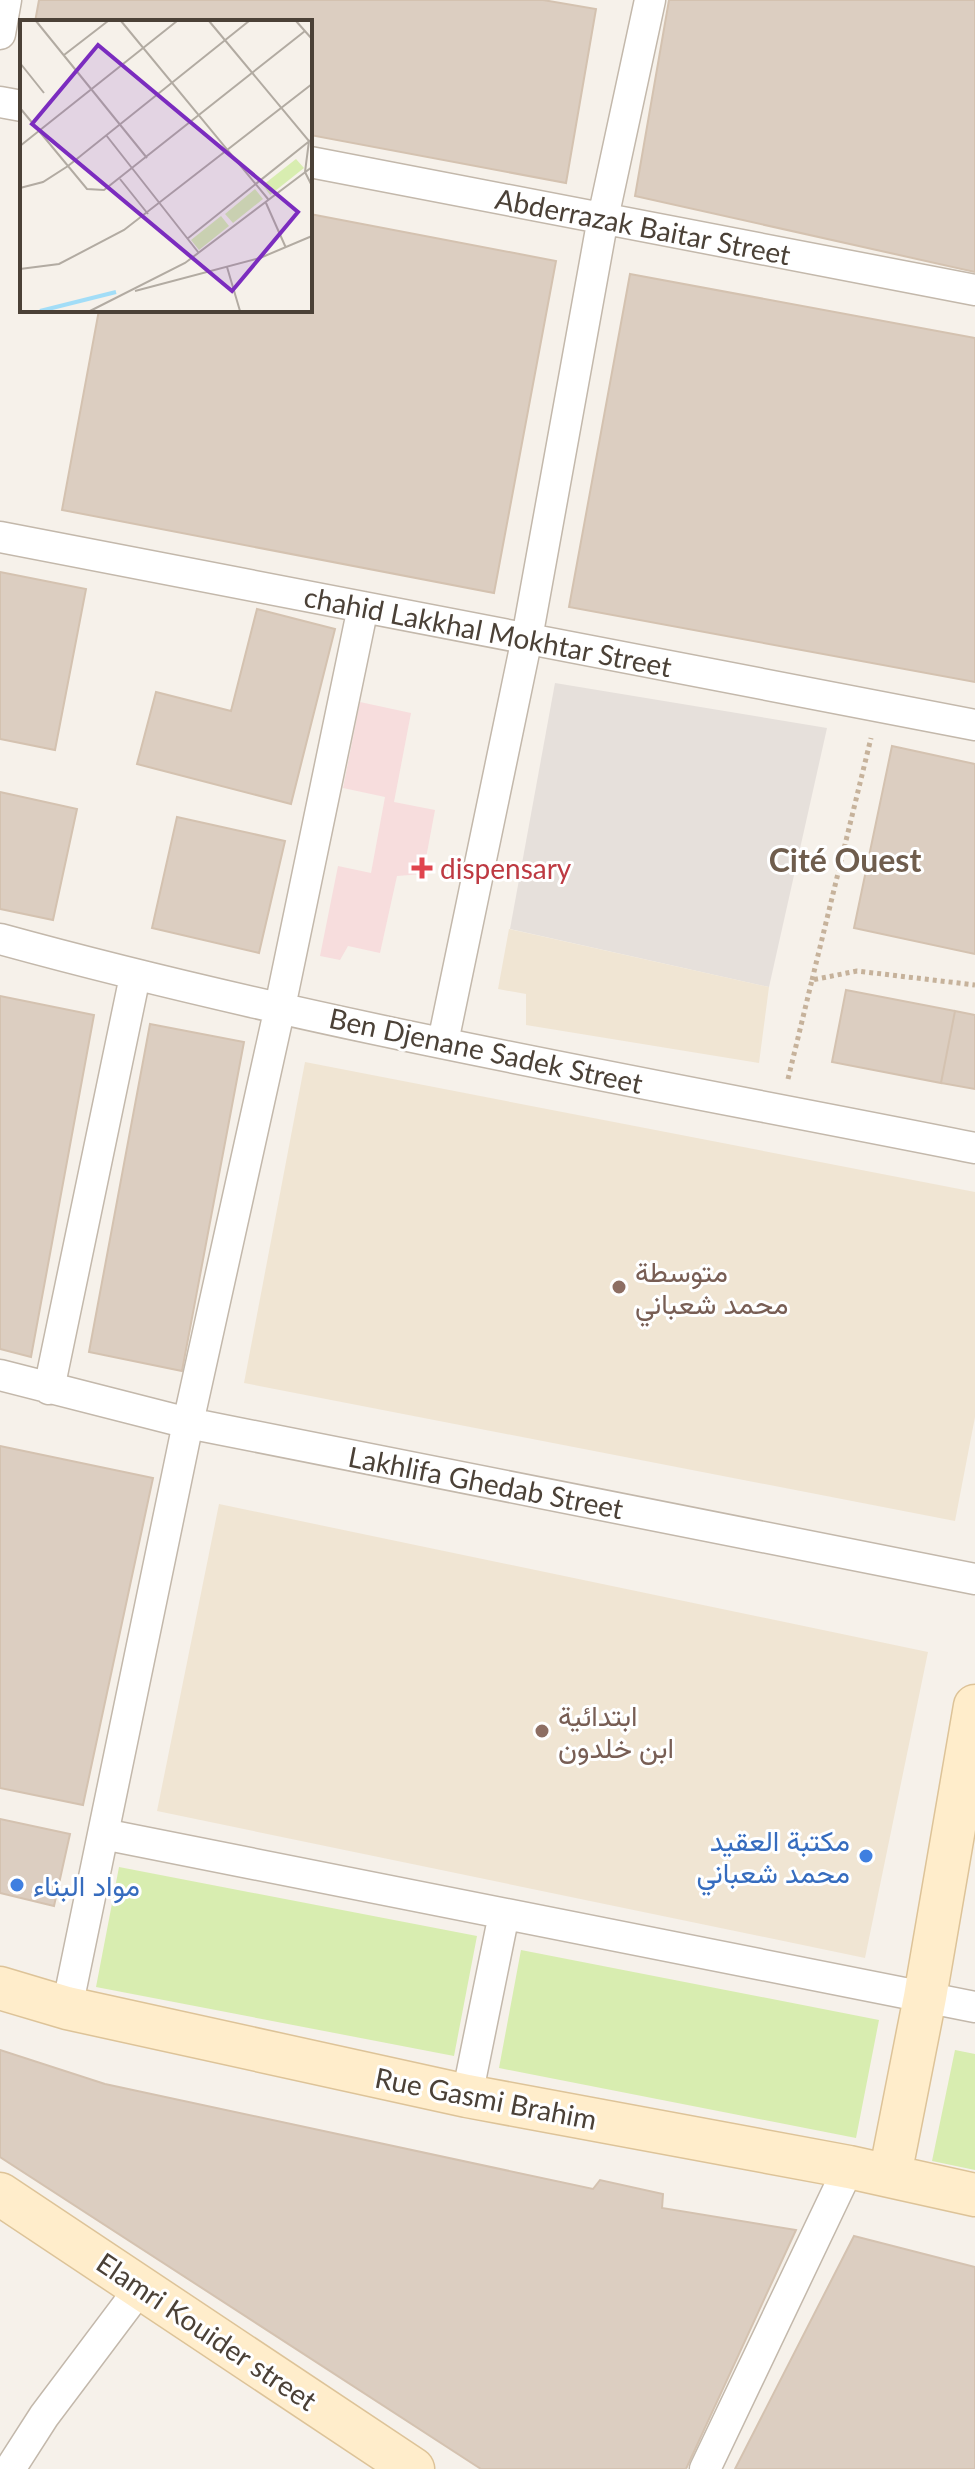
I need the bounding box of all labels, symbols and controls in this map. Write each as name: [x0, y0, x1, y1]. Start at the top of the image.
inset map: [20, 20, 312, 312]
street label: Abderrazak Baitar Street: [492, 181, 794, 271]
street label: chahid Lakkhal Mokhtar Street: [301, 579, 675, 683]
district label: Cité Ouest: [769, 840, 921, 879]
place label: dispensary: [440, 851, 572, 885]
marker: dispensary: [411, 857, 433, 879]
street label: Ben Djenane Sadek Street: [326, 1000, 646, 1100]
place label: متوسطة محمد شعباني: [635, 1254, 788, 1327]
marker: متوسطة محمد شعباني: [610, 1278, 628, 1296]
street label: Lakhlifa Ghedab Street: [346, 1439, 626, 1525]
place label: ابتدائية ابن خلدون: [558, 1698, 674, 1766]
marker: ابتدائية ابن خلدون: [533, 1722, 551, 1740]
place label: مكتبة العقيد محمد شعباني: [697, 1823, 850, 1896]
marker: مكتبة العقيد محمد شعباني: [857, 1847, 875, 1865]
place label: مواد البناء: [33, 1868, 140, 1904]
marker: مواد البناء: [8, 1876, 26, 1894]
street label: Rue Gasmi Brahim: [372, 2060, 600, 2136]
street label: Elamri Kouider street: [91, 2245, 323, 2417]

